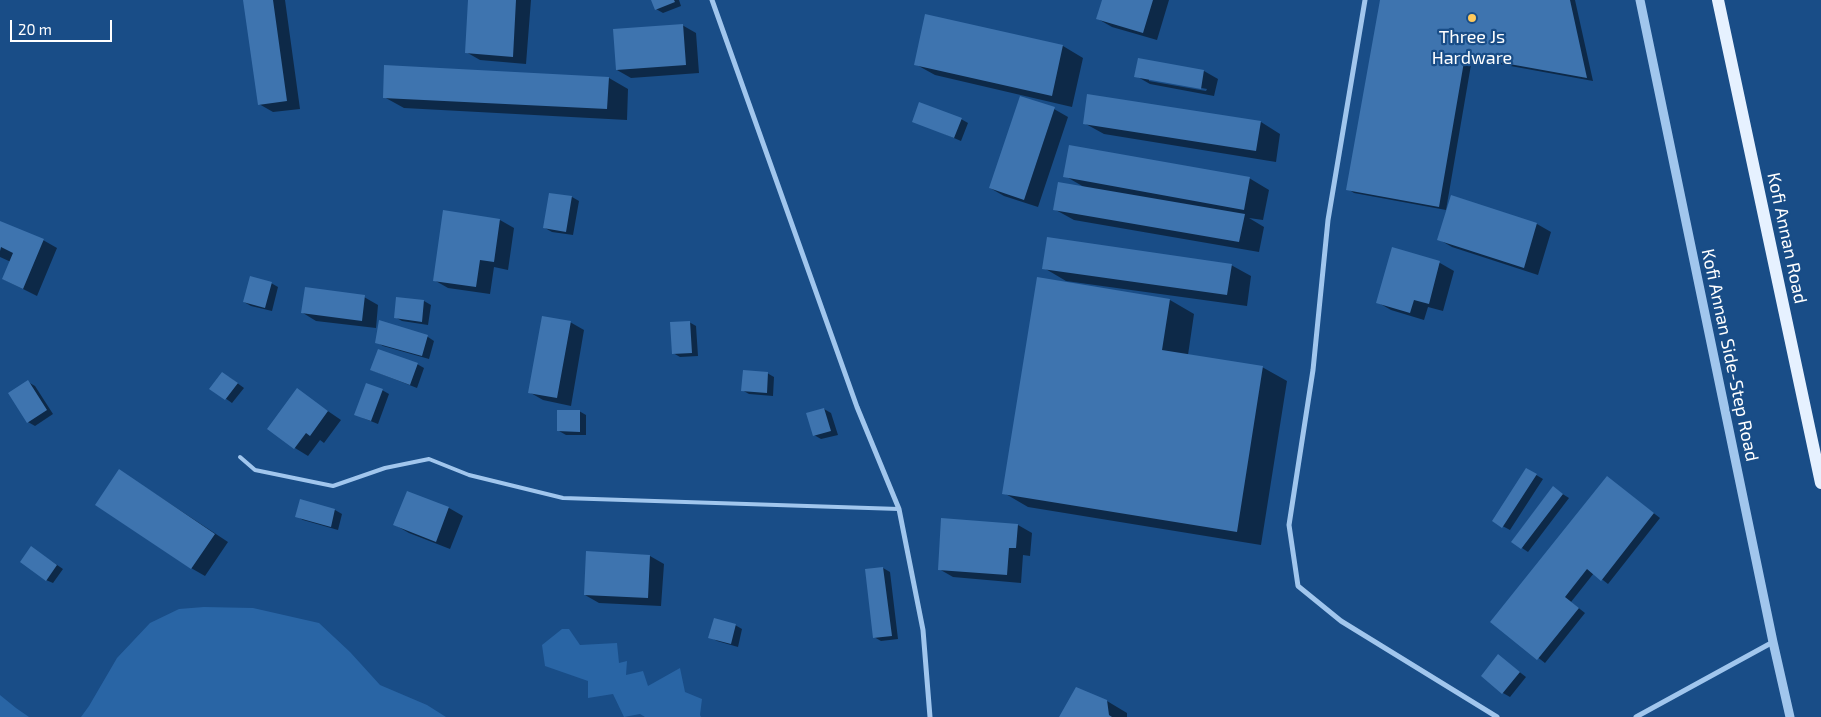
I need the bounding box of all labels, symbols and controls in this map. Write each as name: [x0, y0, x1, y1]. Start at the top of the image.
scale bar: [12, 10, 115, 42]
marker: Three Js Hardware: [1466, 12, 1478, 24]
text: 20 m: [18, 20, 52, 38]
place label: Three Js Hardware: [1432, 26, 1512, 68]
street label: Kofi Annan Road: [1763, 170, 1811, 306]
street label: Kofi Annan Side-Step Road: [1697, 247, 1763, 463]

